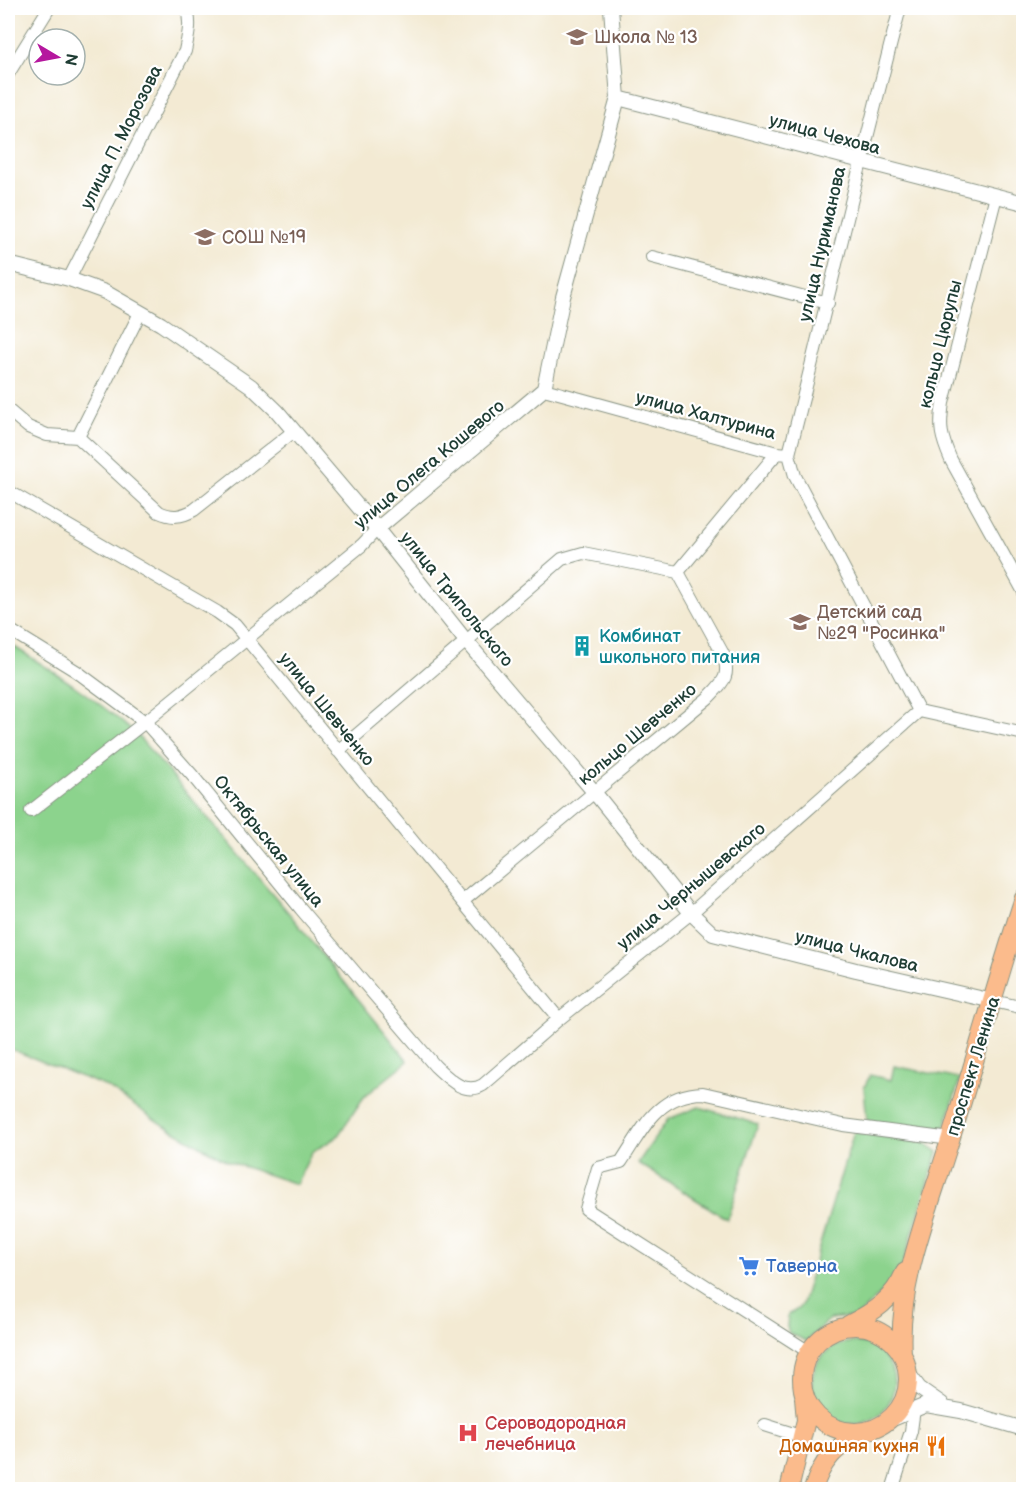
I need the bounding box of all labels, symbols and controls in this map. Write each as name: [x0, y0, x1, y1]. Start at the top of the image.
school or university icon: Школа № 13: [565, 25, 589, 49]
north arrow: [27, 27, 87, 87]
place label: Школа № 13: [594, 27, 698, 48]
text: N: [60, 52, 81, 67]
street label: улица П. Морозова: [76, 62, 167, 213]
street label: улица Чехова: [767, 110, 883, 159]
street label: улица Нуриманова: [794, 164, 851, 324]
school or university icon: СОШ №19: [193, 225, 217, 249]
place label: СОШ №19: [222, 227, 306, 248]
street label: кольцо Цюрупы: [914, 278, 967, 410]
street label: улица Халтурина: [634, 387, 779, 444]
street label: улица Олега Кошевого: [350, 395, 509, 533]
street label: улица Трипольского: [396, 528, 518, 671]
place label: Детский сад №29 "Росинка": [817, 602, 945, 644]
school or university icon: Детский сад №29 "Росинка": [788, 610, 812, 634]
place label: Комбинат школьного питания: [599, 626, 760, 668]
building icon: Комбинат школьного питания: [570, 634, 594, 658]
street label: улица Шевченко: [274, 648, 379, 770]
street label: кольцо Шевченко: [574, 679, 701, 790]
street label: Октябрьская улица: [209, 771, 328, 912]
street label: улица Чернышевского: [613, 818, 770, 954]
street label: улица Чкалова: [793, 926, 921, 977]
street label: проспект Ленина: [942, 994, 1005, 1138]
supermarket icon: Таверна: [737, 1254, 761, 1278]
place label: Таверна: [766, 1256, 838, 1277]
place label: Сероводородная лечебница: [485, 1413, 626, 1455]
hospital icon: Сероводородная лечебница: [456, 1421, 480, 1445]
restaurant icon: Домашняя кухня: [924, 1434, 948, 1458]
place label: Домашняя кухня: [779, 1436, 919, 1457]

